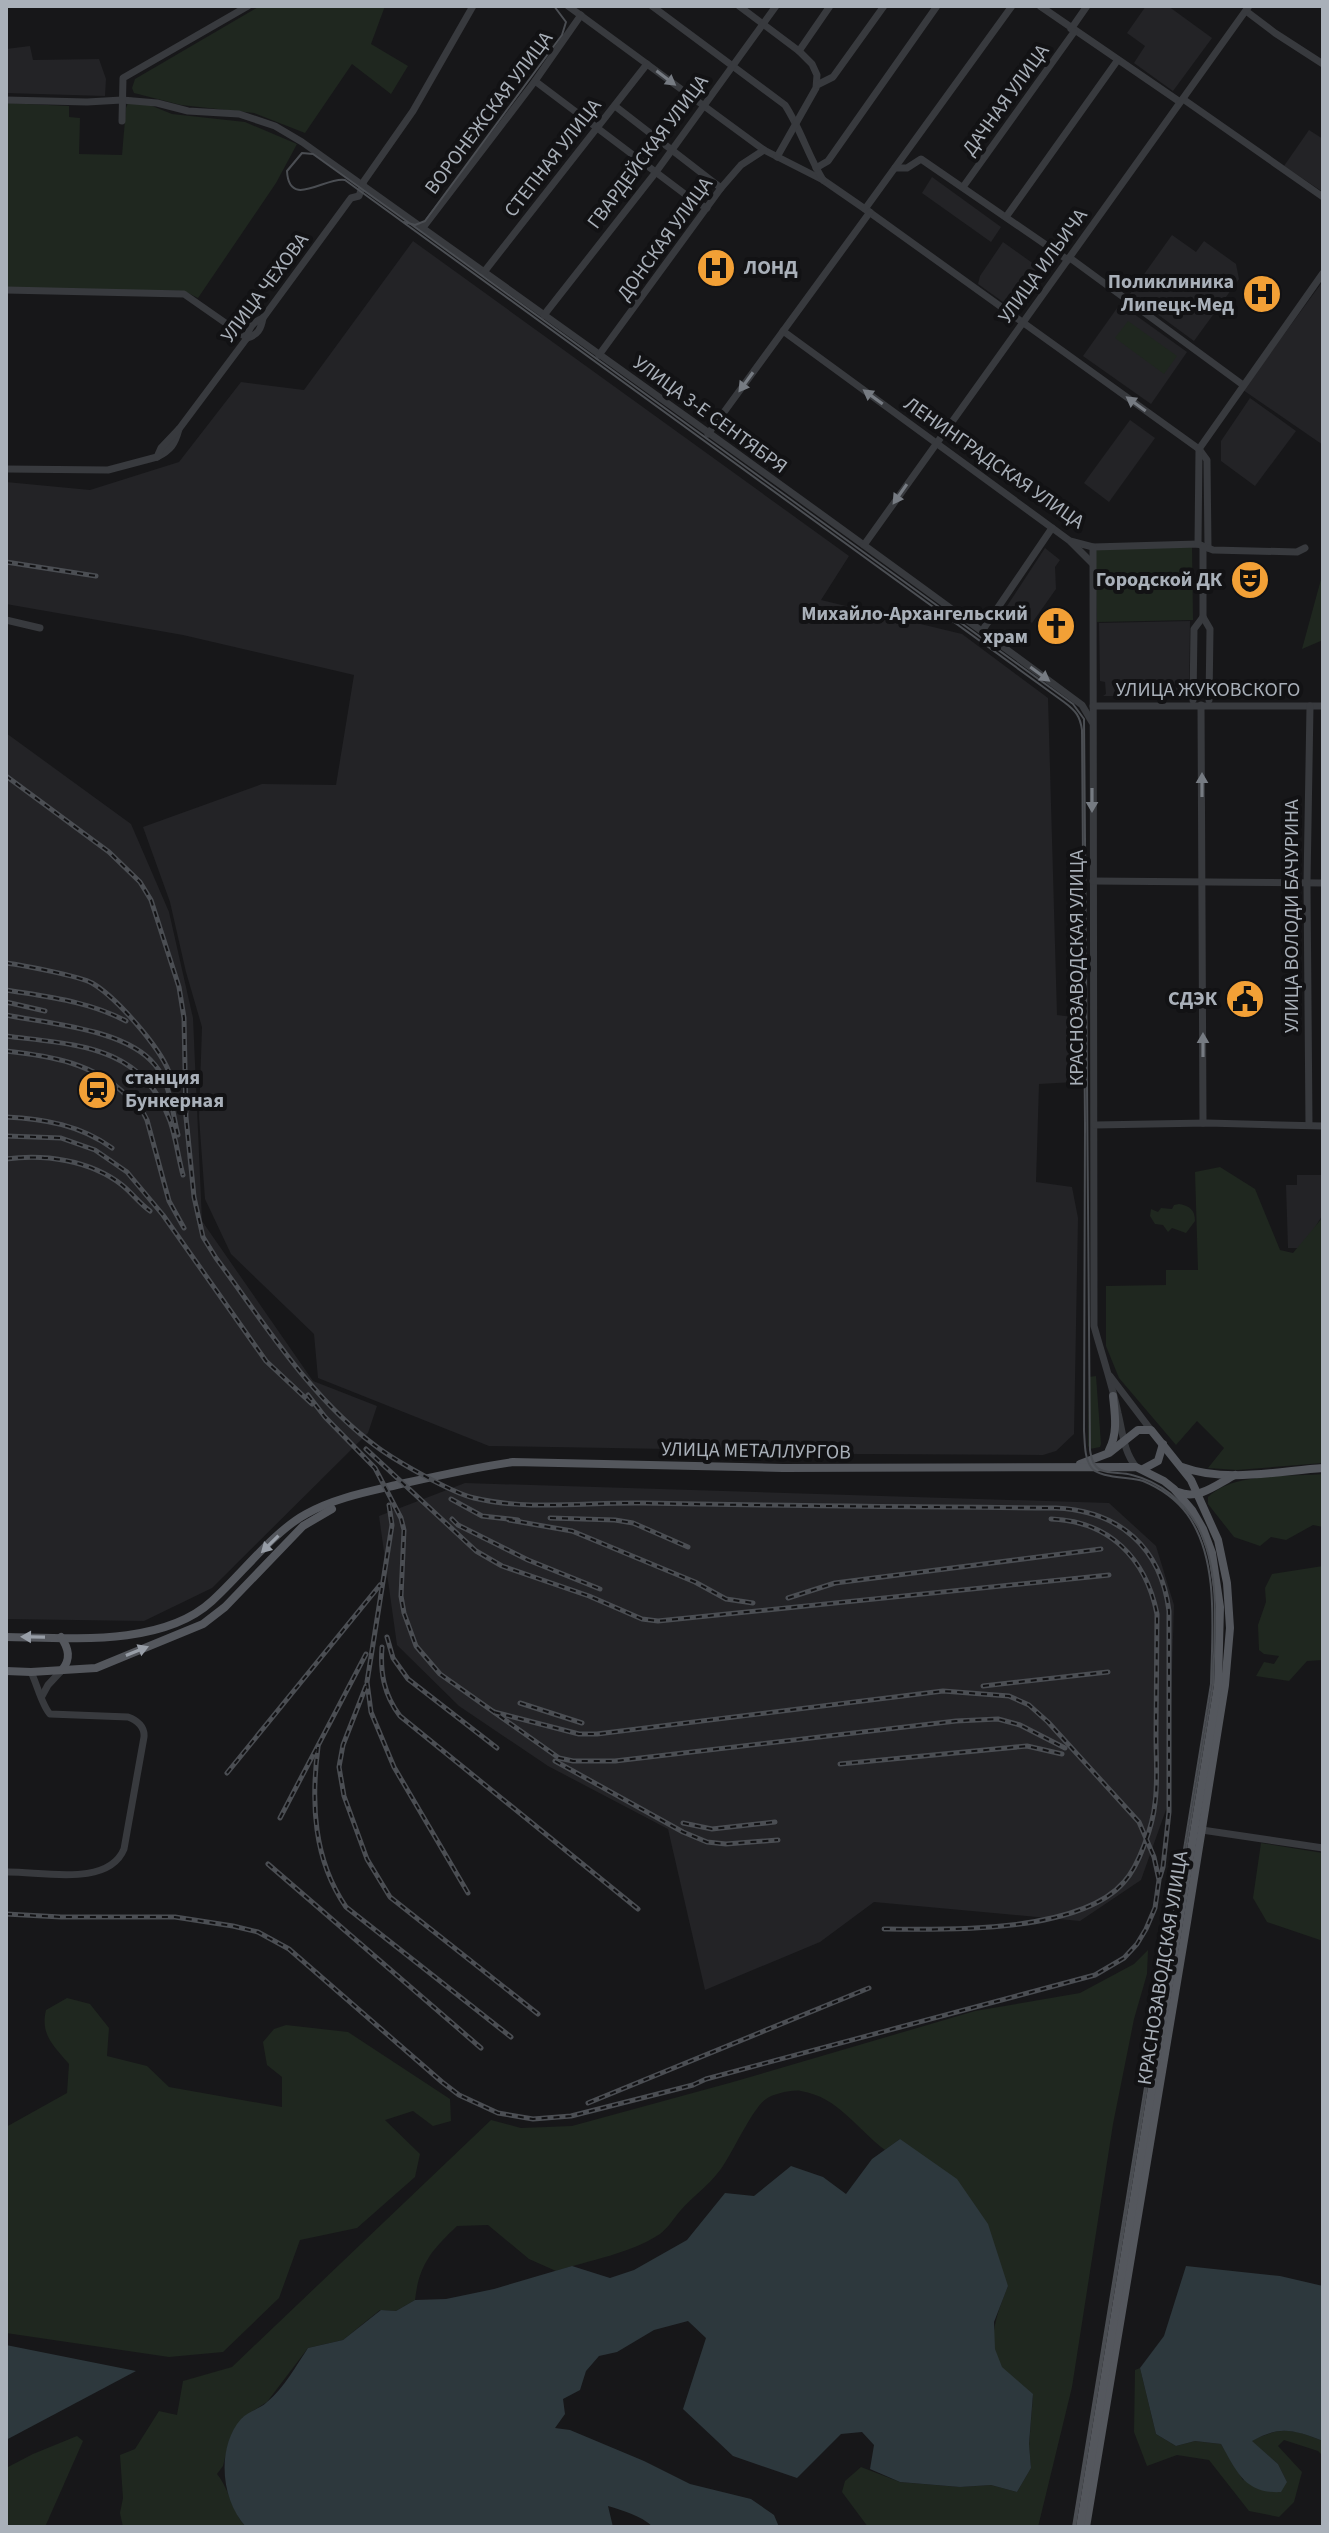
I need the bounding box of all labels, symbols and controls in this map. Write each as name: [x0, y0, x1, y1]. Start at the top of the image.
street label: ВОРОНЕЖСКАЯ УЛИЦА: [418, 26, 560, 200]
street label: ДАЧНАЯ УЛИЦА: [956, 38, 1056, 162]
street label: ГВАРДЕЙСКАЯ УЛИЦА: [581, 69, 715, 235]
one-way arrow: [655, 70, 677, 86]
street label: СТЕПНАЯ УЛИЦА: [498, 93, 608, 223]
street label: ДОНСКАЯ УЛИЦА: [611, 171, 720, 307]
street label: УЛИЦА ИЛЬИЧА: [992, 203, 1094, 329]
street label: УЛИЦА ЧЕХОВА: [214, 227, 316, 349]
hospital icon: ЛОНД: [695, 247, 737, 289]
place label: ЛОНД: [743, 254, 798, 282]
place label: Поликлиника Липецк-Мед: [1108, 268, 1234, 319]
hospital icon: Поликлиника Липецк-Мед: [1241, 273, 1283, 315]
street label: УЛИЦА 3-Е СЕНТЯБРЯ: [627, 349, 793, 481]
one-way arrow: [738, 372, 754, 393]
one-way arrow: [863, 389, 883, 405]
street label: ЛЕНИНГРАДСКАЯ УЛИЦА: [898, 390, 1090, 536]
one-way arrow: [1125, 397, 1146, 412]
one-way arrow: [893, 484, 908, 505]
theatre icon: Городской ДК: [1229, 559, 1271, 601]
place label: Городской ДК: [1096, 566, 1223, 594]
place label: Михайло-Архангельский храм: [801, 600, 1028, 651]
church icon: Михайло-Архангельский храм: [1035, 605, 1077, 647]
one-way arrow: [1029, 666, 1051, 682]
street label: УЛИЦА ЖУКОВСКОГО: [1116, 676, 1300, 704]
one-way arrow: [1195, 772, 1208, 797]
one-way arrow: [1086, 788, 1098, 813]
street label: УЛИЦА ВОЛОДИ БАЧУРИНА: [1278, 799, 1306, 1033]
street label: КРАСНОЗАВОДСКАЯ УЛИЦА: [1063, 850, 1091, 1086]
public building icon: СДЭК: [1224, 978, 1266, 1020]
place label: СДЭК: [1168, 985, 1218, 1013]
one-way arrow: [1197, 1032, 1209, 1057]
place label: станция Бункерная: [125, 1064, 224, 1115]
station icon: станция Бункерная: [76, 1069, 118, 1111]
street label: УЛИЦА МЕТАЛЛУРГОВ: [661, 1435, 851, 1467]
one-way arrow: [261, 1534, 280, 1553]
one-way arrow: [20, 1631, 45, 1643]
one-way arrow: [125, 1644, 149, 1657]
street label: КРАСНОЗАВОДСКАЯ УЛИЦА: [1131, 1849, 1195, 2087]

